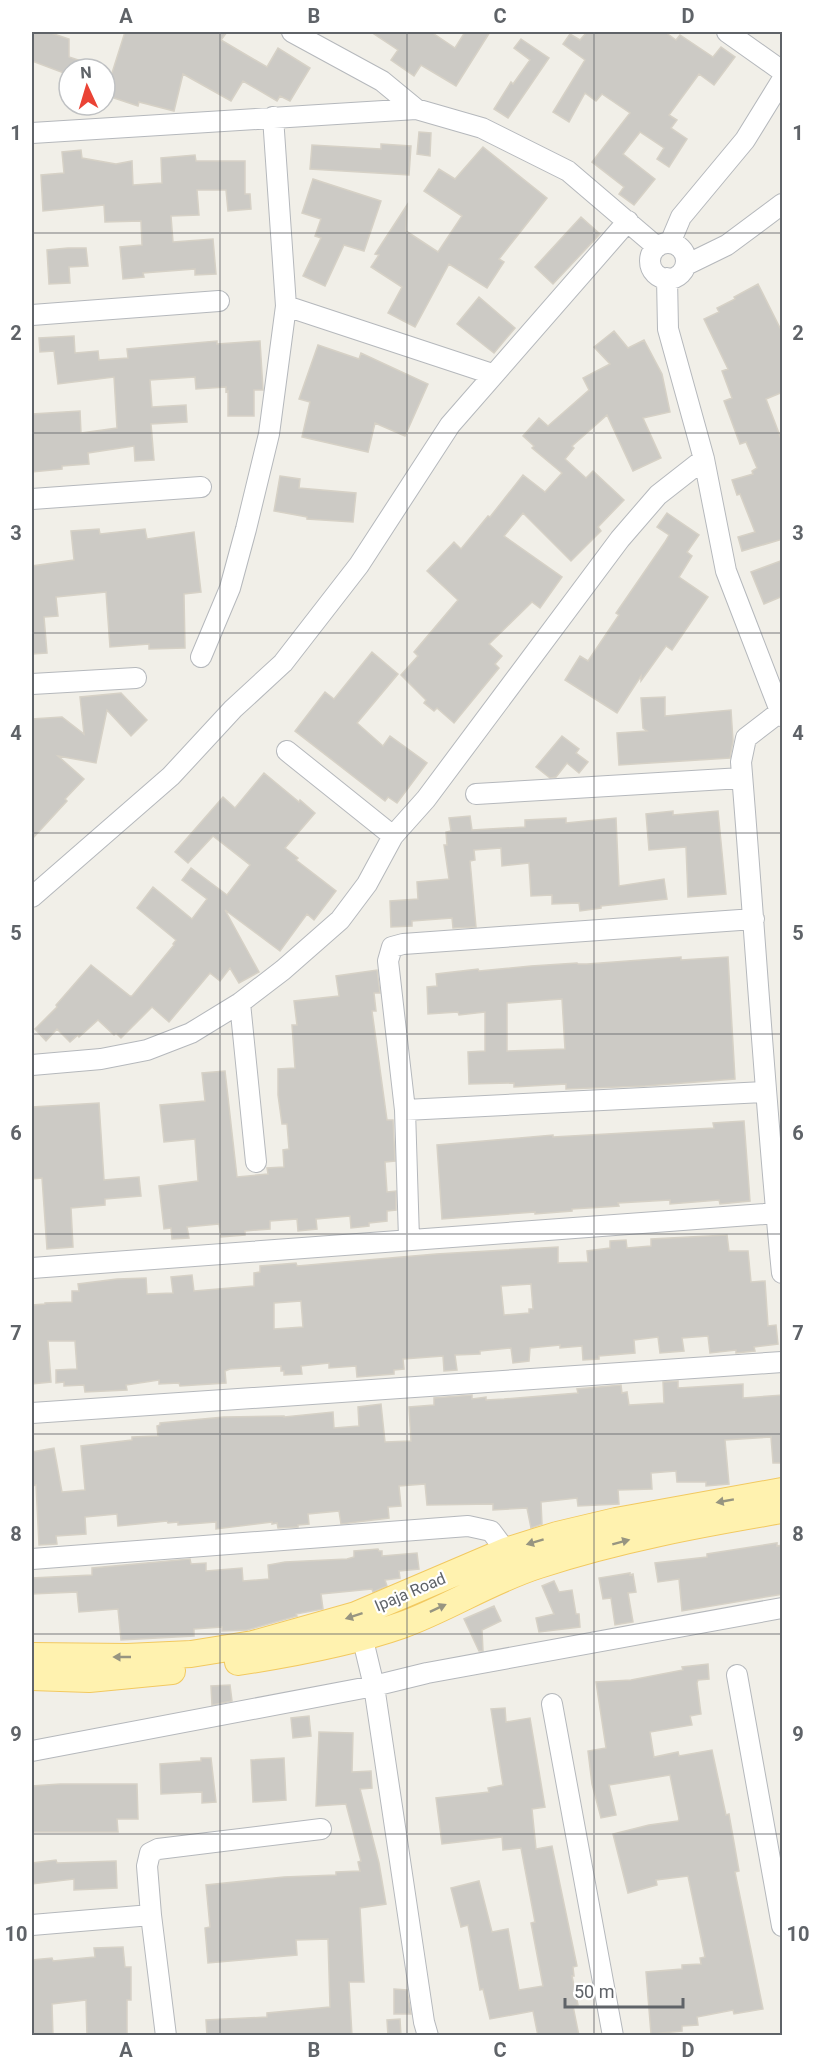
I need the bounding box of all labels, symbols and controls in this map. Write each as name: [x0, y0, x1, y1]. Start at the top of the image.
text: A: [119, 4, 133, 28]
text: B: [308, 4, 320, 28]
text: C: [493, 4, 507, 28]
text: D: [682, 4, 695, 28]
north arrow: [57, 57, 117, 117]
text: N: [80, 63, 92, 82]
text: 1: [10, 121, 22, 145]
text: 1: [792, 121, 804, 145]
text: 2: [10, 321, 22, 345]
text: 2: [792, 321, 804, 345]
text: 3: [10, 521, 22, 545]
text: 3: [792, 521, 804, 545]
text: 4: [10, 721, 22, 745]
text: 4: [792, 721, 804, 745]
text: 5: [10, 921, 22, 945]
text: 5: [792, 921, 804, 945]
text: 6: [10, 1121, 22, 1145]
text: 6: [792, 1121, 804, 1145]
text: 7: [10, 1321, 22, 1345]
text: 7: [792, 1321, 804, 1345]
one-way arrow: [715, 1497, 734, 1506]
text: 8: [10, 1522, 22, 1546]
text: 8: [792, 1522, 804, 1546]
one-way arrow: [612, 1537, 630, 1546]
one-way arrow: [525, 1538, 543, 1547]
street label: Ipaja Road: [372, 1569, 448, 1615]
one-way arrow: [429, 1603, 447, 1613]
one-way arrow: [345, 1611, 363, 1621]
one-way arrow: [112, 1652, 131, 1662]
text: 9: [10, 1722, 22, 1746]
text: 9: [792, 1722, 804, 1746]
text: 10: [5, 1922, 27, 1946]
text: 10: [787, 1922, 809, 1946]
scale bar: [565, 1971, 684, 2009]
text: 50 m: [574, 1981, 614, 2002]
text: A: [119, 2038, 133, 2062]
text: B: [308, 2038, 320, 2062]
text: C: [493, 2038, 507, 2062]
text: D: [682, 2038, 695, 2062]

